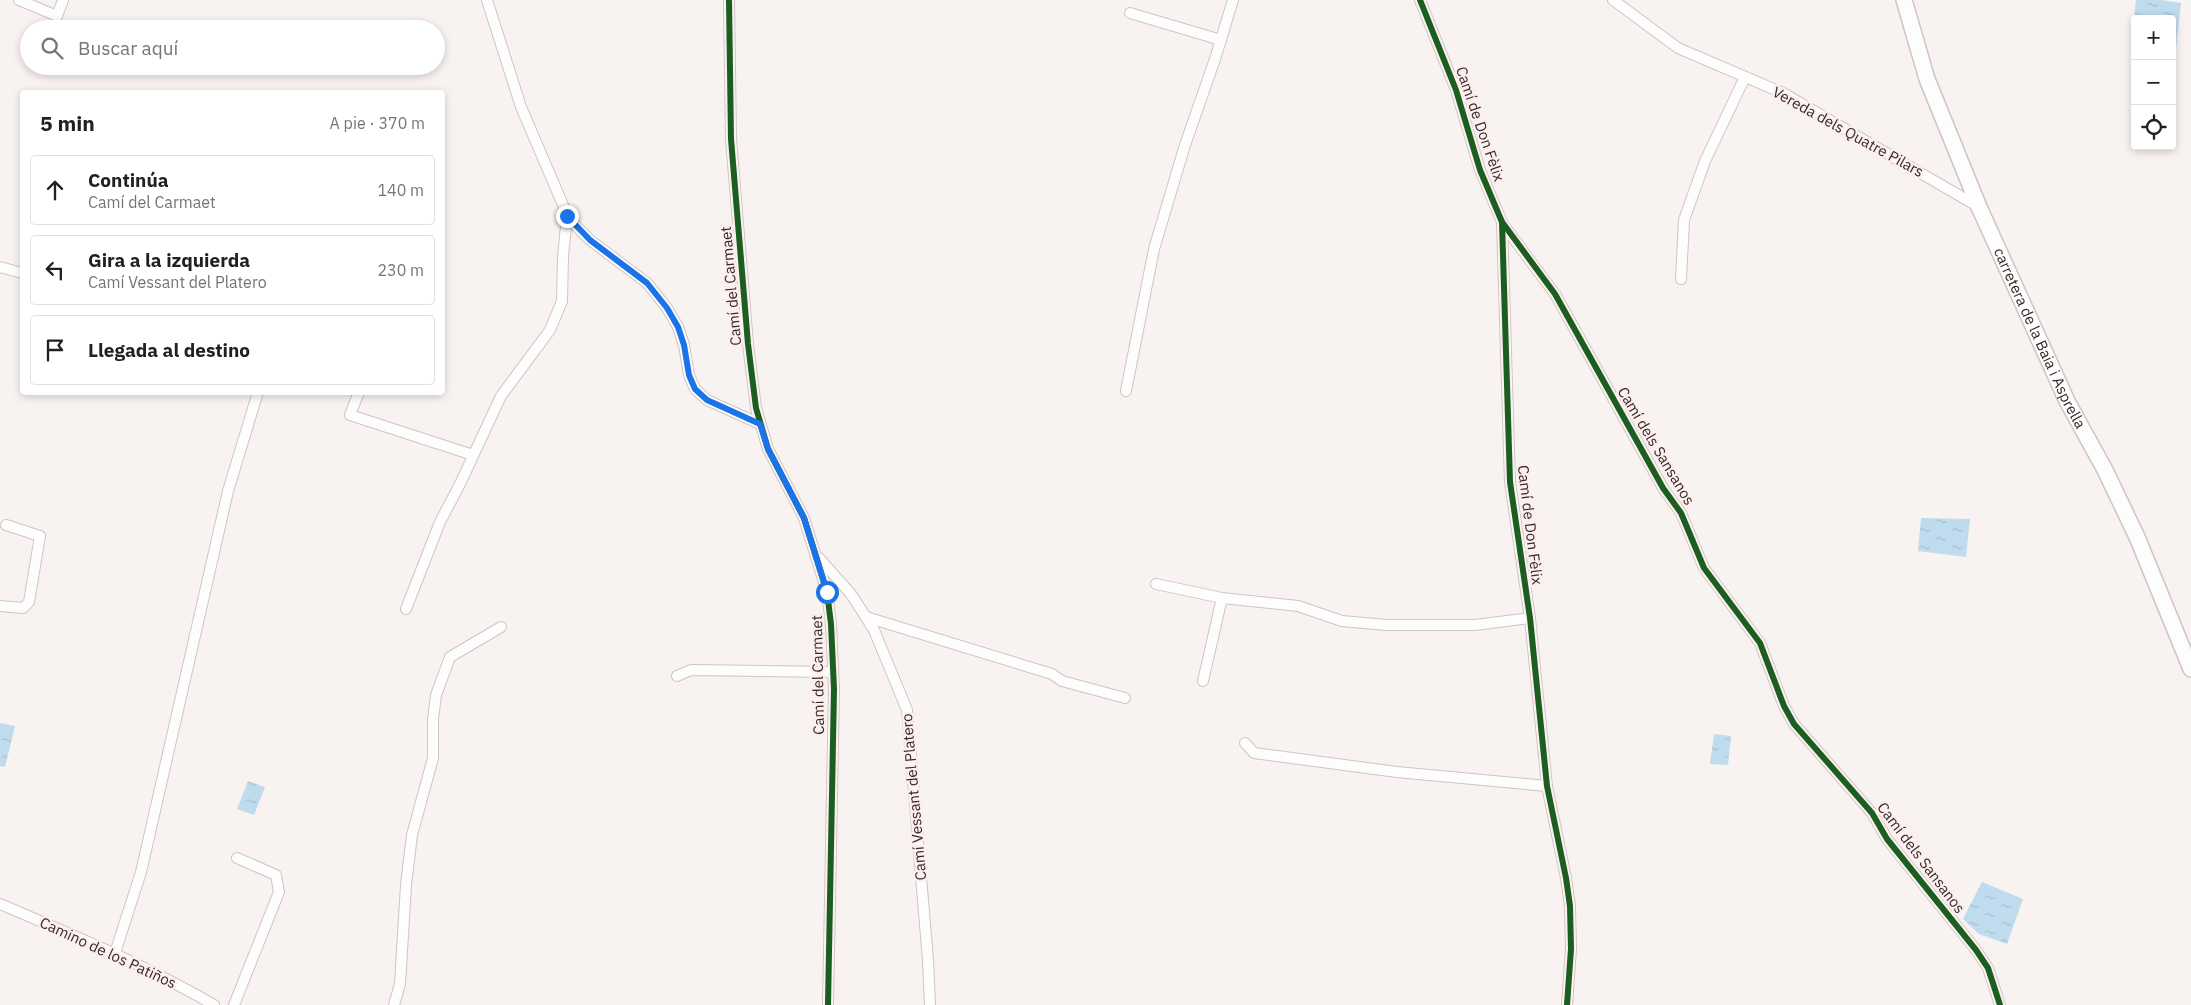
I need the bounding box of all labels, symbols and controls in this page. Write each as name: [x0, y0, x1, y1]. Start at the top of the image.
map controls: [2131, 15, 2176, 150]
button: +: [2131, 15, 2176, 60]
search box: [20, 20, 445, 75]
icon: search: [38, 34, 66, 62]
text: Buscar aquí: [78, 36, 178, 60]
button: −: [2131, 60, 2176, 105]
street label: Camí de Don Fèlix: [1452, 64, 1509, 184]
street label: Vereda dels Quatre Pilars: [1769, 82, 1927, 181]
button: locate: [2131, 105, 2176, 150]
text: 5 min: [40, 109, 95, 137]
text: A pie · 370 m: [330, 113, 425, 133]
text: Continúa: [88, 168, 169, 192]
icon: ahead: [41, 176, 69, 204]
text: 140 m: [377, 180, 424, 200]
text: Camí del Carmaet: [88, 192, 216, 212]
route end: [556, 205, 579, 228]
street label: Camí del Carmaet: [716, 226, 745, 346]
street label: carretera de la Baia i Asprella: [1990, 245, 2090, 432]
text: Gira a la izquierda: [88, 248, 250, 272]
icon: left: [41, 256, 69, 284]
text: 230 m: [377, 260, 424, 280]
text: Camí Vessant del Platero: [88, 272, 267, 292]
icon: arrive: [41, 336, 69, 364]
text: Llegada al destino: [88, 338, 250, 362]
street label: Camí dels Sansanos: [1614, 383, 1699, 508]
street label: Camí de Don Fèlix: [1514, 464, 1547, 586]
route start: [816, 581, 839, 604]
street label: Camí del Carmaet: [807, 615, 828, 735]
street label: Camí Vessant del Platero: [897, 713, 930, 881]
street label: Camí dels Sansanos: [1873, 798, 1969, 917]
street label: Camino de los Patiños: [37, 913, 180, 993]

